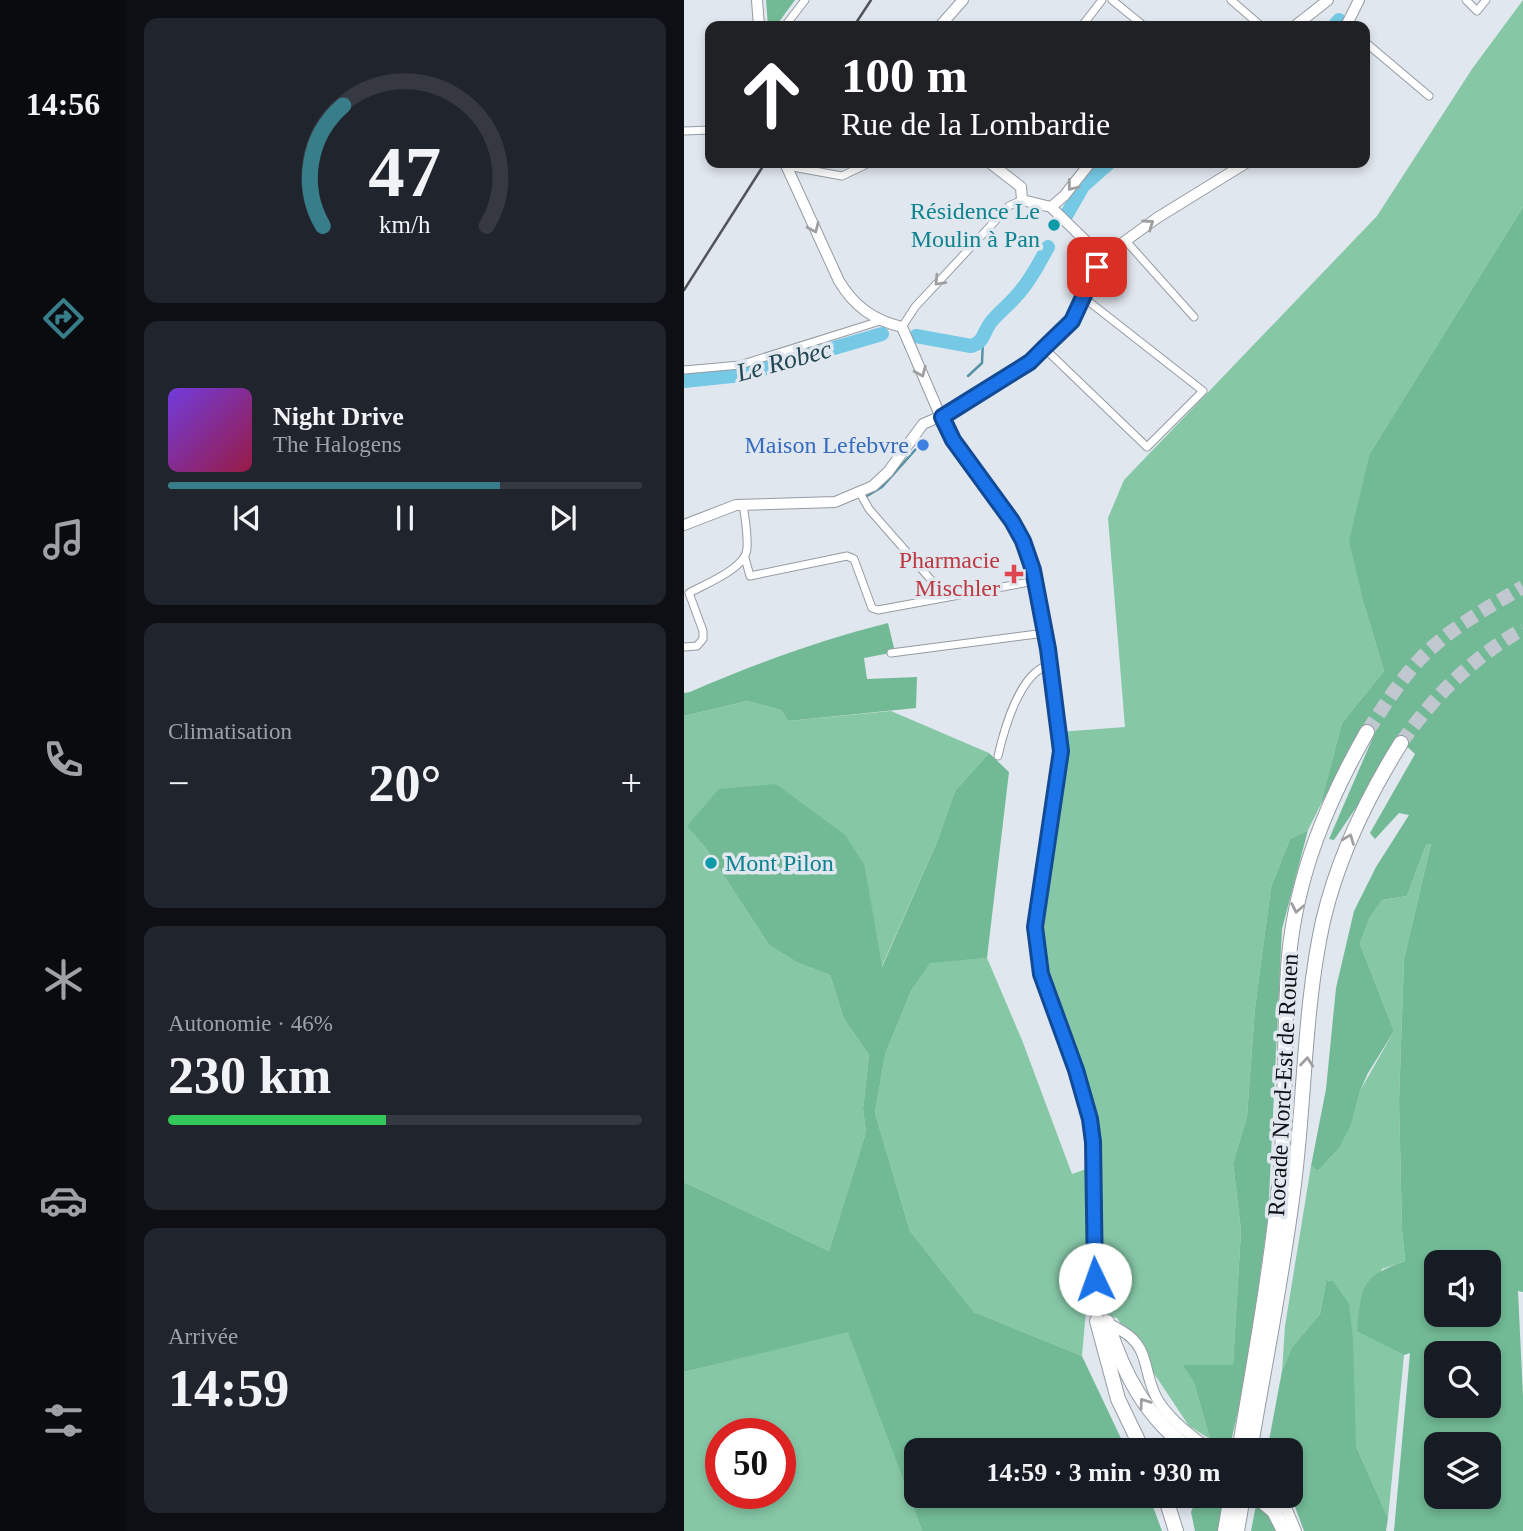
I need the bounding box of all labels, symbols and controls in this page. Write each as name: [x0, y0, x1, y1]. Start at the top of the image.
text: 100 m: [841, 48, 968, 103]
icon: ahead: [726, 49, 817, 140]
text: 14:56: [26, 86, 100, 122]
text: Rue de la Lombardie: [841, 106, 1110, 142]
text: 47: [369, 132, 441, 213]
one-way arrow: [1067, 179, 1080, 191]
place label: Résidence Le Moulin à Pan: [910, 198, 1040, 252]
text: km/h: [379, 211, 431, 238]
marker: Résidence Le Moulin à Pan: [1046, 217, 1062, 233]
one-way arrow: [1141, 220, 1154, 232]
one-way arrow: [806, 221, 820, 234]
pin: [1067, 237, 1127, 297]
icon: arrive: [1078, 248, 1116, 286]
one-way arrow: [934, 273, 947, 286]
icon: directions: [39, 294, 88, 343]
water label: Le Robec: [732, 334, 835, 388]
one-way arrow: [913, 365, 927, 377]
text: Night Drive: [273, 402, 404, 431]
text: The Halogens: [273, 432, 401, 457]
place label: Maison Lefebvre: [744, 432, 909, 458]
marker: Maison Lefebvre: [915, 437, 931, 453]
icon: previous: [228, 499, 266, 537]
icon: pause: [386, 499, 424, 537]
icon: next: [544, 499, 582, 537]
icon: music: [39, 515, 88, 564]
place label: Pharmacie Mischler: [899, 547, 1000, 601]
marker: Pharmacie Mischler: [1006, 566, 1022, 582]
text: Climatisation: [168, 719, 292, 744]
icon: phone: [39, 735, 88, 784]
text: 20°: [369, 755, 441, 812]
text: −: [168, 762, 189, 804]
text: +: [621, 762, 642, 804]
one-way arrow: [1341, 834, 1355, 846]
place label: Mont Pilon: [725, 850, 834, 876]
marker: Mont Pilon: [703, 855, 719, 871]
one-way arrow: [1290, 902, 1305, 914]
street label: Rocade Nord-Est de Rouen: [1263, 953, 1303, 1217]
icon: climate: [39, 955, 88, 1004]
text: Autonomie · 46%: [168, 1011, 333, 1036]
text: 230 km: [168, 1047, 331, 1104]
one-way arrow: [1299, 1056, 1314, 1067]
icon: car: [39, 1176, 88, 1225]
position arrow: [1058, 1242, 1132, 1316]
map controls: [1424, 1250, 1501, 1509]
button: sound: [1424, 1250, 1501, 1327]
text: Arrivée: [168, 1324, 238, 1349]
button: search: [1424, 1341, 1501, 1418]
text: 14:59: [168, 1360, 289, 1417]
icon: filters: [39, 1396, 88, 1445]
one-way arrow: [1140, 1398, 1152, 1411]
speed limit sign: 50: [705, 1418, 796, 1509]
button: layers: [1424, 1432, 1501, 1509]
text: 14:59 · 3 min · 930 m: [987, 1458, 1221, 1487]

